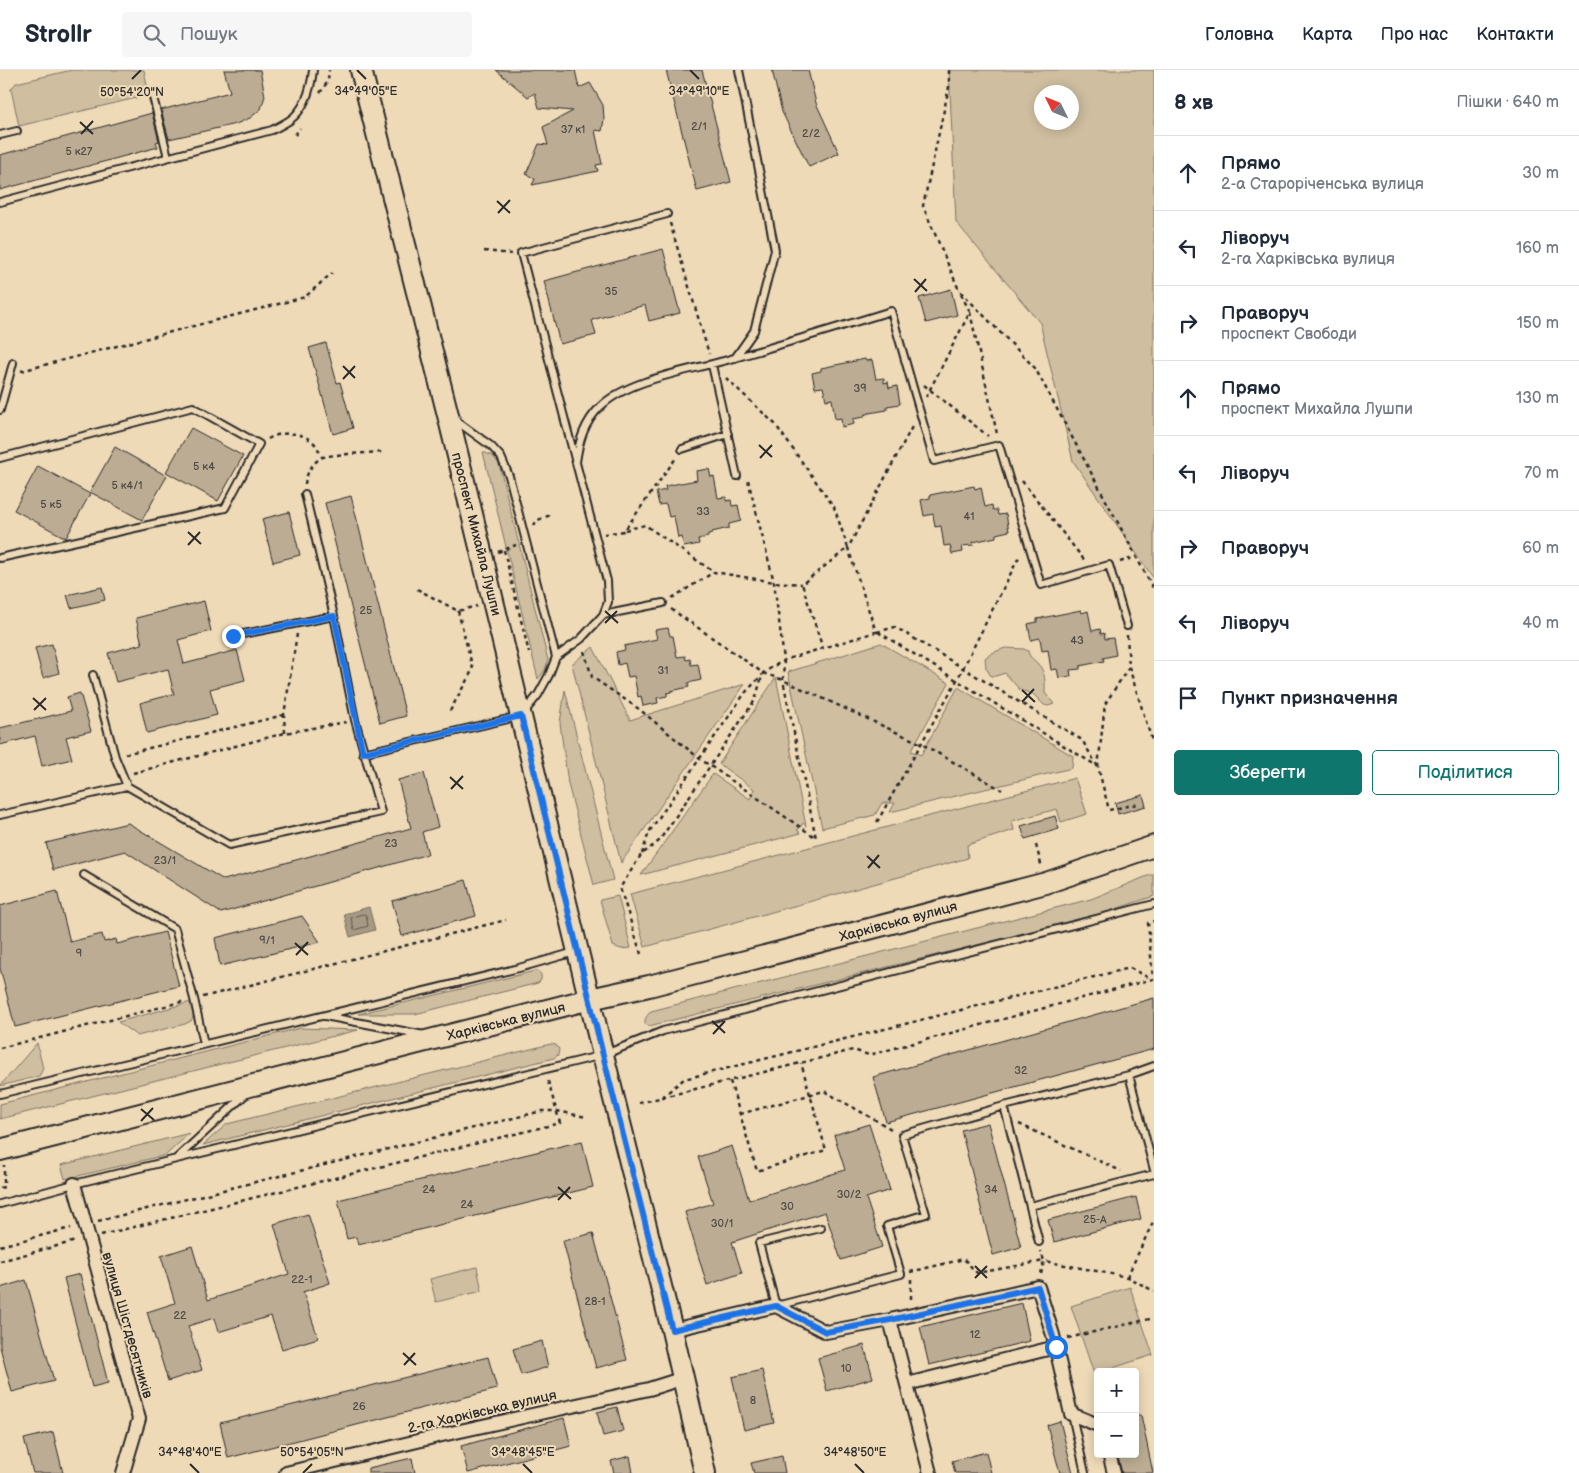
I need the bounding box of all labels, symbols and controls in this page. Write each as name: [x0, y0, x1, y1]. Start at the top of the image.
search box: [122, 12, 472, 57]
text: Strollr: [25, 20, 92, 49]
icon: search: [140, 21, 168, 49]
text: Пошук: [180, 23, 238, 46]
text: Головна: [1205, 24, 1274, 45]
text: Карта: [1302, 24, 1353, 45]
text: Про нас: [1381, 24, 1448, 45]
text: Контакти: [1476, 24, 1554, 45]
text: 34°49'05"E: [334, 84, 398, 99]
text: 34°49'10"E: [669, 84, 729, 99]
text: 50°54'20"N: [100, 85, 164, 100]
north arrow: [1034, 85, 1079, 130]
text: 8 хв: [1174, 90, 1213, 115]
text: Пішки · 640 m: [1456, 93, 1559, 112]
house number: 2/1: [691, 120, 707, 133]
house number: 37 к1: [561, 123, 585, 136]
house number: 2/2: [802, 127, 820, 140]
house number: 5 к27: [65, 145, 93, 158]
text: Прямо: [1221, 152, 1281, 175]
icon: ahead: [1174, 159, 1202, 187]
text: 30 m: [1522, 164, 1559, 183]
text: 2-а Староріченська вулиця: [1221, 175, 1424, 194]
text: Ліворуч: [1221, 227, 1290, 250]
icon: left: [1174, 234, 1202, 262]
text: 160 m: [1516, 239, 1559, 258]
text: 2-га Харківська вулиця: [1221, 250, 1395, 269]
house number: 35: [604, 285, 618, 298]
text: Праворуч: [1221, 302, 1309, 325]
icon: right: [1174, 309, 1202, 337]
text: 150 m: [1517, 314, 1559, 333]
text: проспект Свободи: [1221, 325, 1357, 344]
text: Прямо: [1221, 377, 1281, 400]
house number: 39: [853, 382, 867, 395]
icon: ahead: [1174, 384, 1202, 412]
text: 130 m: [1516, 389, 1559, 408]
text: проспект Михайла Лушпи: [1221, 400, 1413, 419]
street label: проспект Михайла Лушпи: [448, 451, 505, 618]
icon: left: [1174, 459, 1202, 487]
house number: 5 к4: [193, 460, 215, 473]
text: Ліворуч: [1221, 462, 1290, 485]
text: 70 m: [1524, 464, 1559, 483]
house number: 5 к4/1: [111, 479, 143, 492]
house number: 5 к5: [40, 498, 62, 511]
house number: 33: [696, 505, 710, 518]
house number: 41: [964, 510, 974, 523]
icon: right: [1174, 534, 1202, 562]
text: Праворуч: [1221, 537, 1309, 560]
text: 60 m: [1522, 539, 1559, 558]
house number: 25: [360, 604, 372, 617]
icon: left: [1174, 609, 1202, 637]
text: Ліворуч: [1221, 612, 1290, 635]
text: 40 m: [1522, 614, 1559, 633]
route end: [222, 625, 245, 648]
house number: 43: [1070, 634, 1084, 647]
house number: 31: [657, 664, 669, 677]
icon: arrive: [1174, 684, 1202, 712]
text: Пункт призначення: [1221, 687, 1398, 710]
button: Зберегти: [1174, 750, 1362, 795]
button: Поділитися: [1372, 750, 1559, 795]
house number: 23: [384, 837, 398, 850]
house number: 23/1: [154, 854, 176, 867]
street label: Харківська вулиця: [837, 897, 959, 945]
house number: 9/1: [259, 934, 275, 947]
house number: 9: [76, 947, 82, 960]
street label: Харківська вулиця: [445, 998, 567, 1044]
house number: 32: [1014, 1064, 1028, 1077]
house number: 24: [422, 1183, 436, 1196]
house number: 34: [984, 1183, 998, 1196]
house number: 30/2: [837, 1188, 862, 1201]
house number: 24: [460, 1198, 474, 1211]
house number: 30: [780, 1200, 794, 1213]
house number: 25-А: [1083, 1213, 1107, 1226]
house number: 30/1: [711, 1217, 733, 1230]
street label: вулиця Шістдесятників: [99, 1250, 157, 1401]
house number: 22-1: [291, 1273, 313, 1286]
house number: 28-1: [584, 1295, 606, 1308]
house number: 22: [174, 1309, 187, 1322]
house number: 12: [970, 1328, 981, 1341]
route start: [1045, 1336, 1068, 1359]
house number: 10: [841, 1362, 852, 1375]
map controls: [1094, 1368, 1139, 1458]
button: +: [1094, 1368, 1139, 1413]
street label: 2-га Харківська вулиця: [406, 1386, 558, 1437]
house number: 8: [750, 1394, 756, 1407]
house number: 26: [352, 1400, 366, 1413]
button: −: [1094, 1413, 1139, 1458]
text: 34°48'40"E: [158, 1445, 222, 1460]
text: 50°54'05"N: [280, 1445, 344, 1460]
text: 34°48'45"E: [491, 1445, 555, 1460]
text: 34°48'50"E: [823, 1445, 887, 1460]

